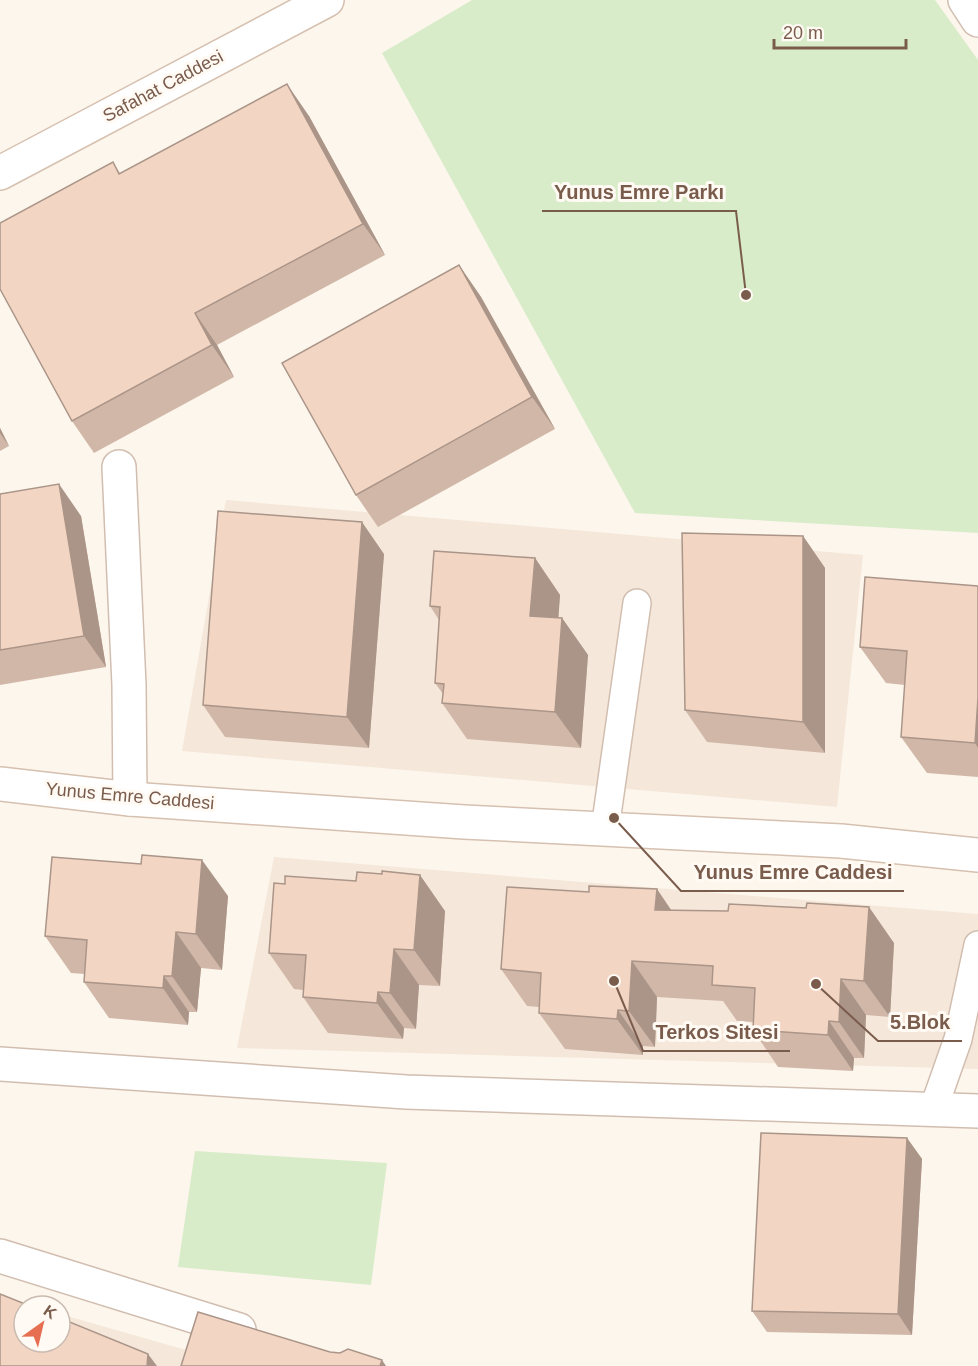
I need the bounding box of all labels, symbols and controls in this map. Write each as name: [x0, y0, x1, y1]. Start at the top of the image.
scale bar: [774, 12, 906, 50]
text: 20 m: [783, 23, 823, 43]
street label: Safahat Caddesi: [100, 46, 226, 126]
callout: Yunus Emre Parkı: [542, 173, 736, 211]
text: Yunus Emre Parkı: [554, 181, 724, 203]
street label: Yunus Emre Caddesi: [45, 779, 215, 813]
callout: Yunus Emre Caddesi: [681, 853, 904, 891]
text: Yunus Emre Caddesi: [694, 861, 892, 883]
callout: 5.Blok: [878, 1003, 962, 1041]
text: 5.Blok: [890, 1011, 951, 1033]
callout: Terkos Sitesi: [643, 1013, 790, 1051]
text: Terkos Sitesi: [655, 1021, 779, 1043]
north arrow: [12, 1294, 72, 1354]
text: K: [41, 1302, 60, 1323]

